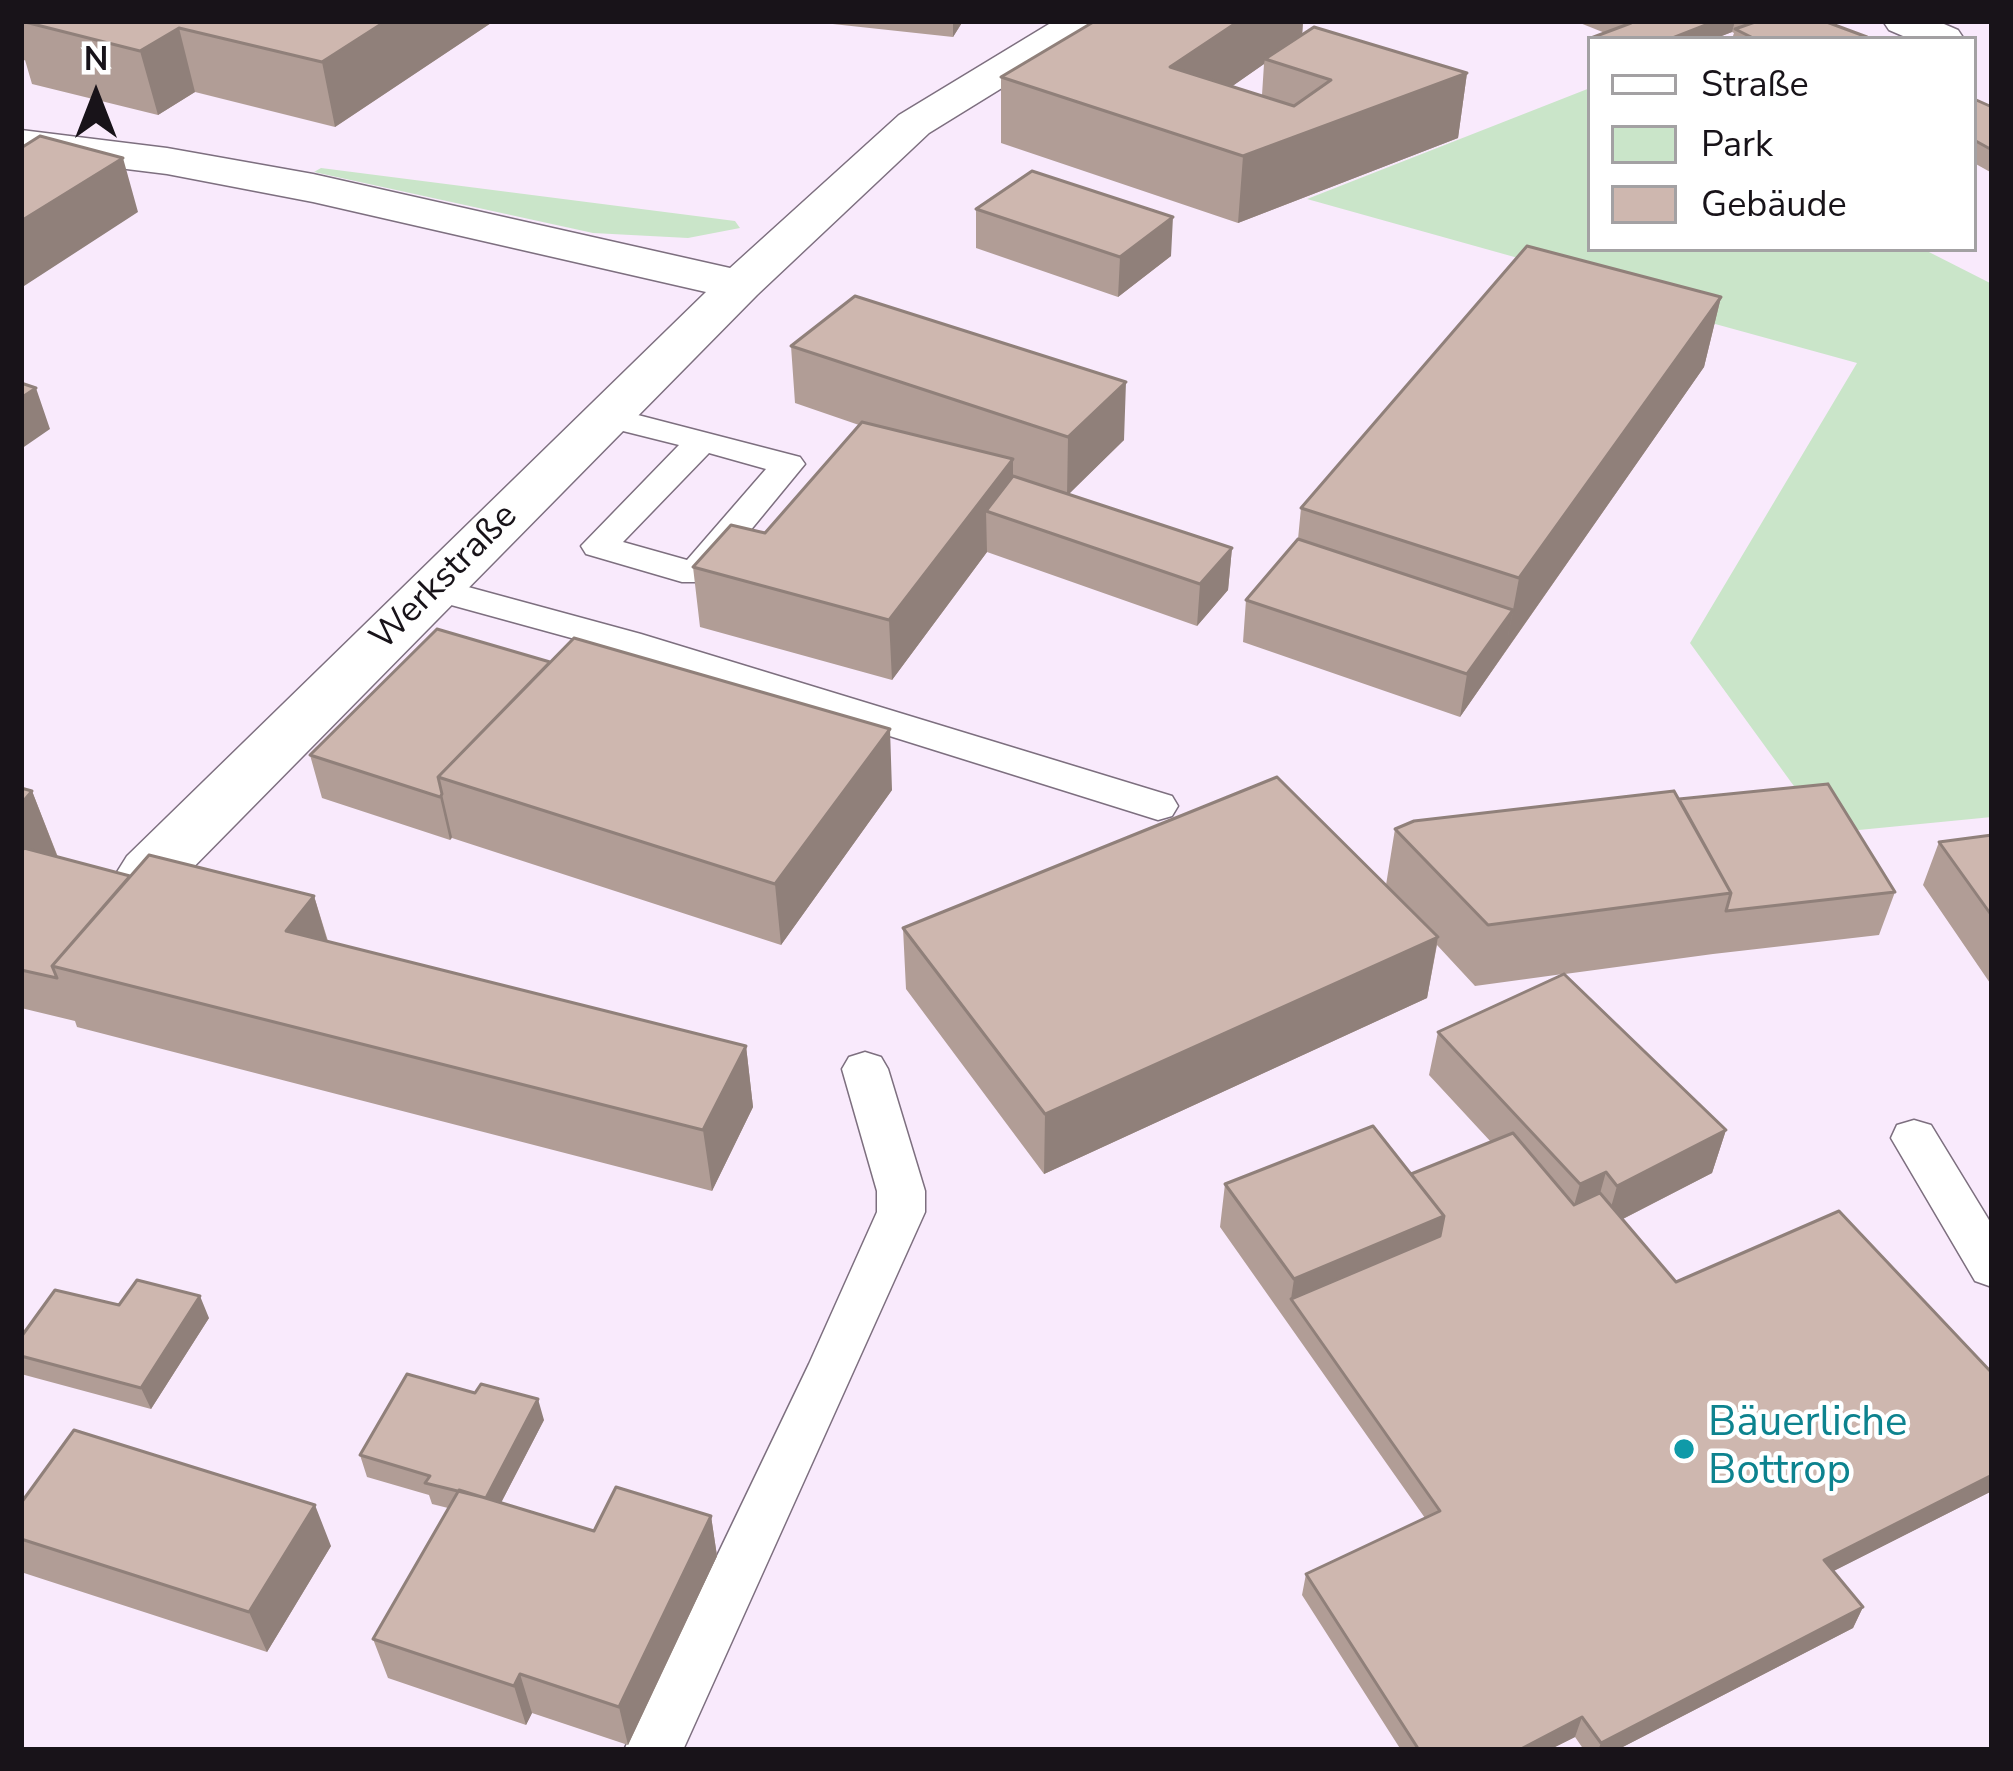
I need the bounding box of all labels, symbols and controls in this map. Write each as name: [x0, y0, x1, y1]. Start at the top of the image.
north arrow: [36, 36, 156, 156]
legend: [1587, 36, 1977, 252]
text: N: [84, 37, 108, 82]
text: Straße: [1701, 60, 1809, 109]
text: Park: [1701, 120, 1773, 169]
text: Gebäude: [1701, 180, 1847, 229]
street label: Werkstraße: [363, 496, 527, 660]
place label: Bäuerliche Bottrop: [1708, 1400, 1907, 1498]
marker: Bäuerliche Bottrop: [1671, 1436, 1697, 1462]

